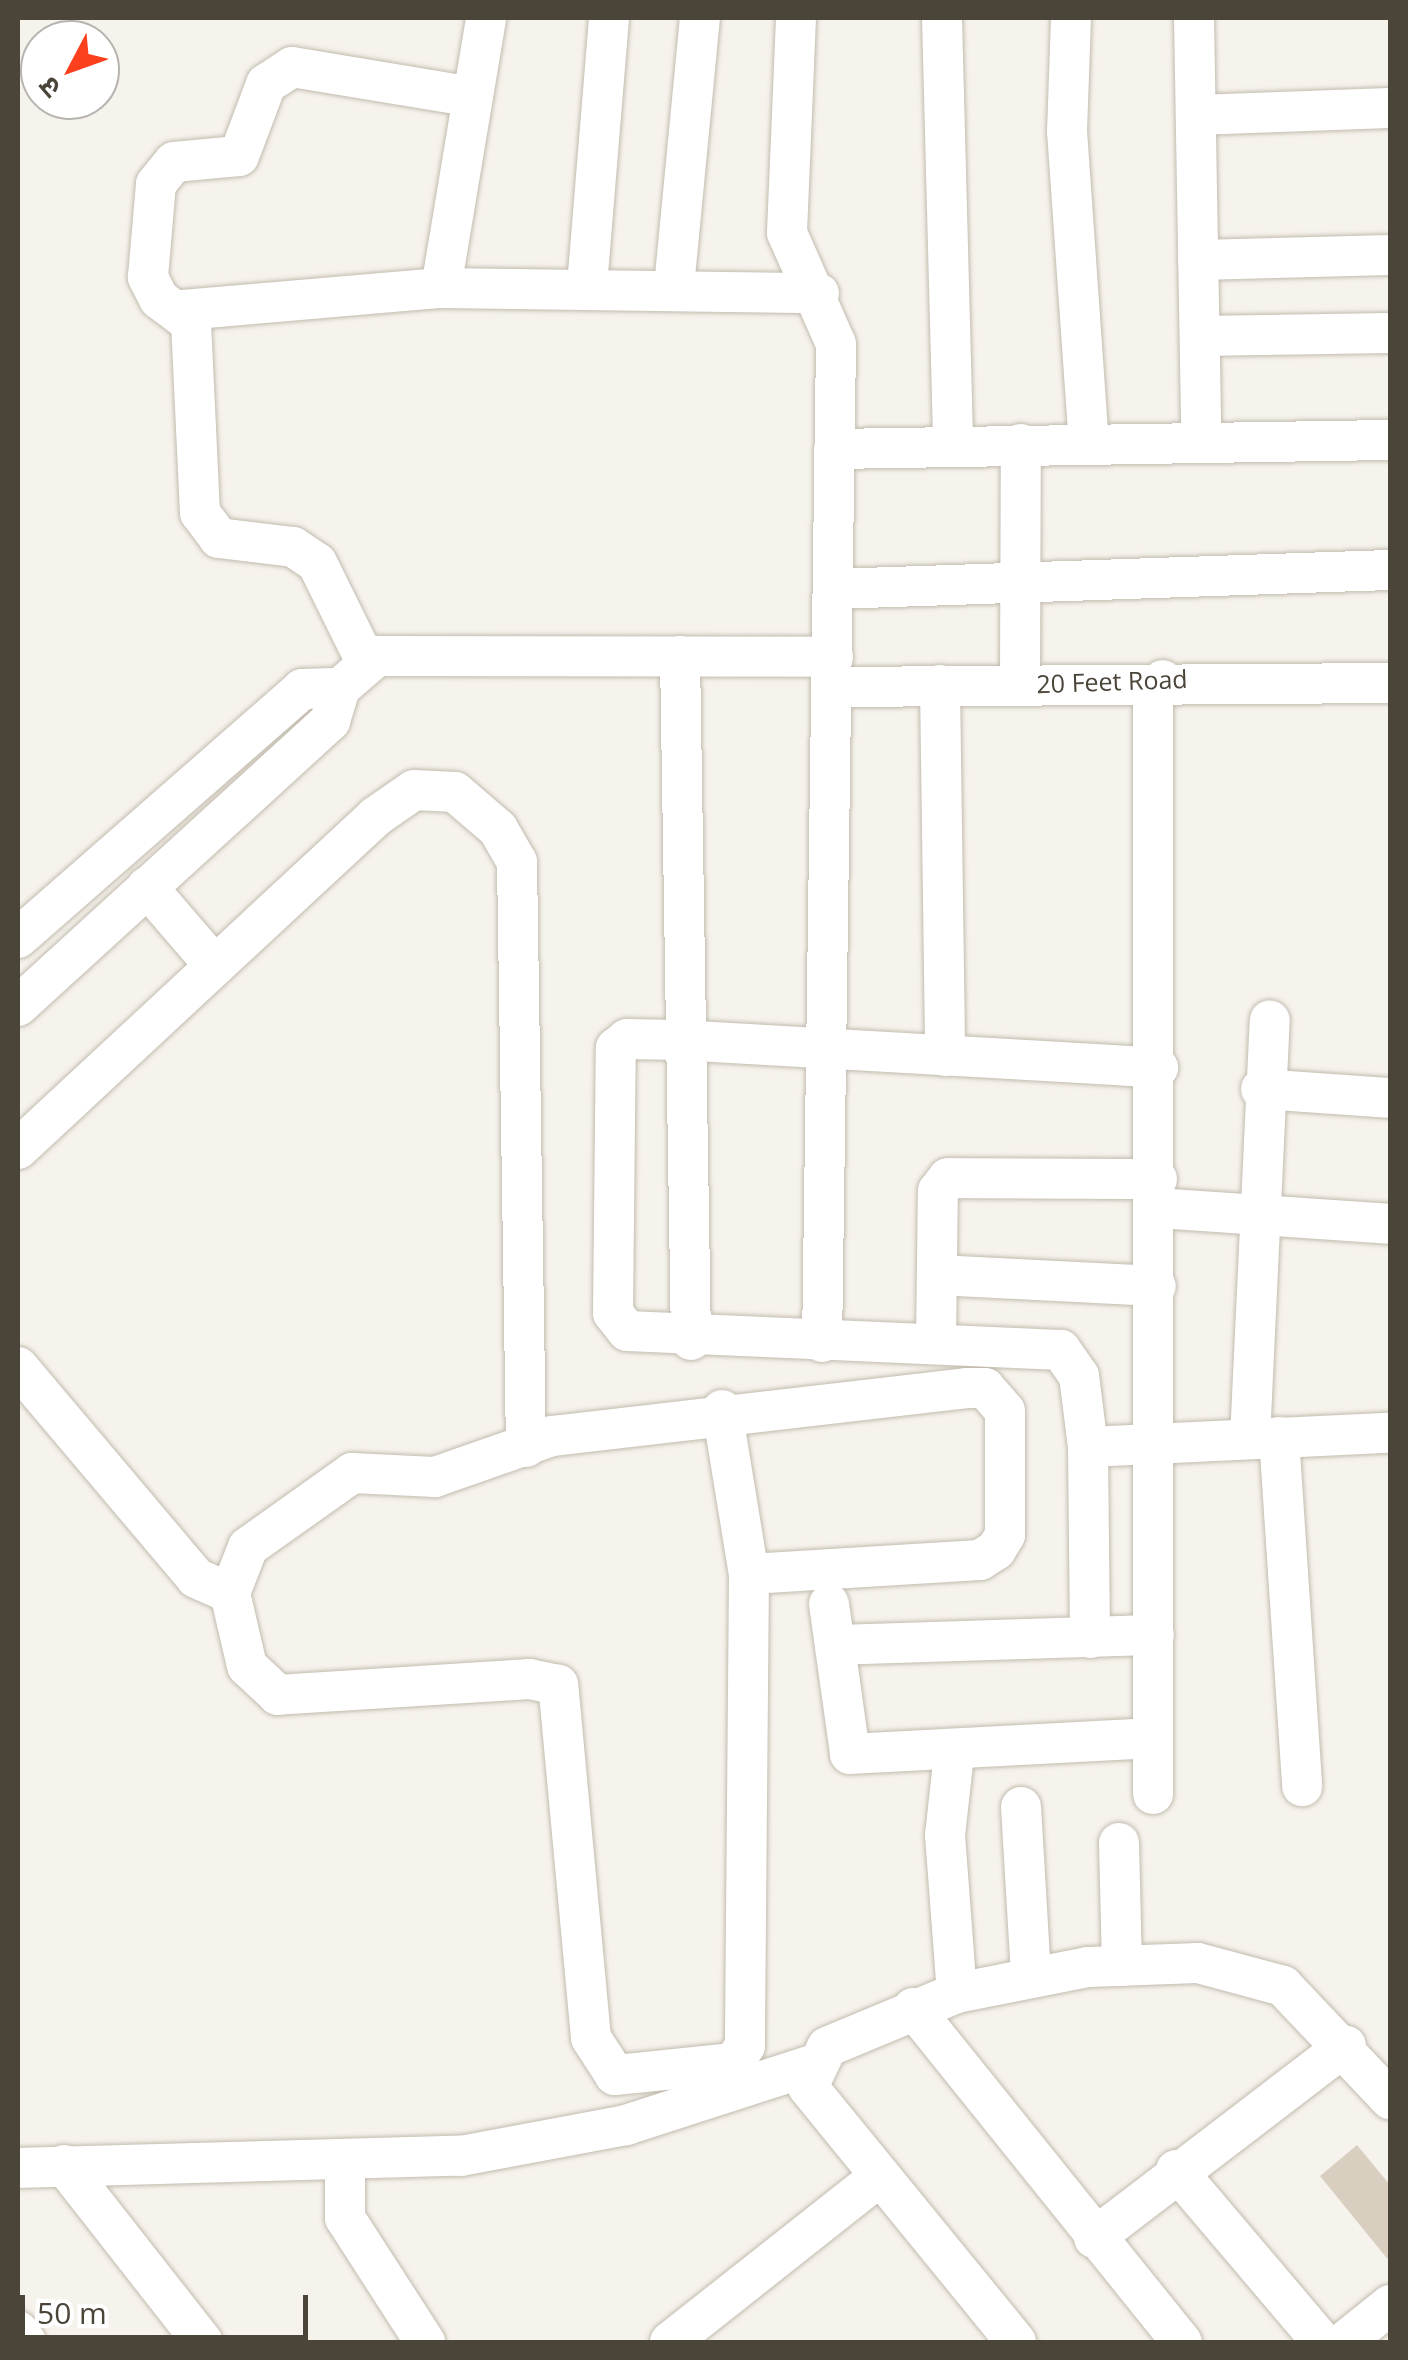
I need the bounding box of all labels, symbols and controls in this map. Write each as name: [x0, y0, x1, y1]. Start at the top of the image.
north arrow: [20, 20, 120, 120]
text: उ: [29, 70, 69, 107]
street label: 20 Feet Road: [1036, 663, 1188, 699]
scale bar: [25, 2275, 312, 2337]
text: 50 m: [37, 2292, 107, 2333]

